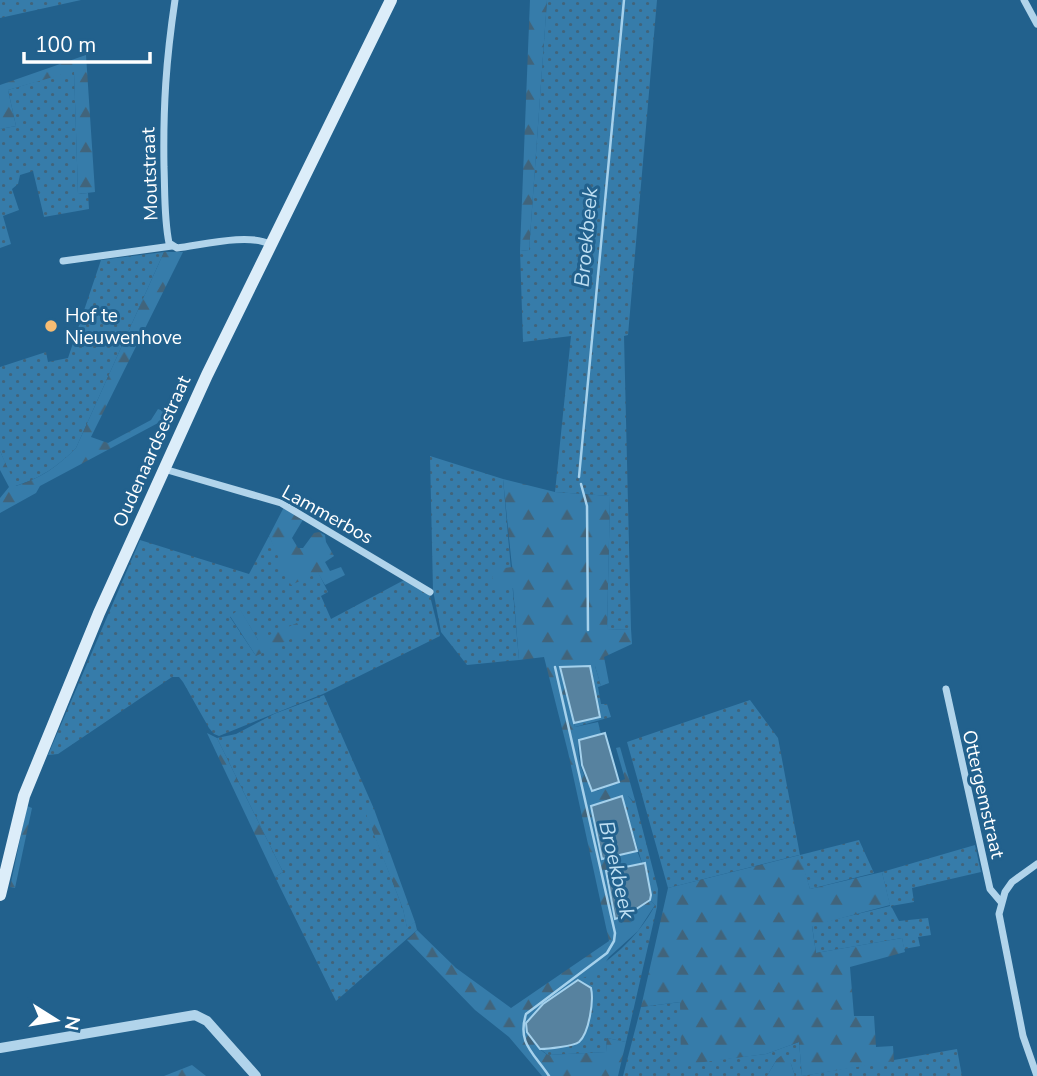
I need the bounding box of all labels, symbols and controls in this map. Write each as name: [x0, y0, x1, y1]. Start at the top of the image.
scale bar: [24, 21, 150, 65]
text: 100 m: [35, 31, 96, 59]
street label: Moutstraat: [135, 127, 165, 221]
water label: Broekbeek: [568, 185, 604, 288]
place label: Hof te Nieuwenhove: [65, 303, 182, 351]
marker: Hof te Nieuwenhove: [43, 318, 59, 334]
street label: Oudenaardsestraat: [107, 371, 197, 531]
street label: Lammerbos: [277, 479, 378, 551]
street label: Ottergemstraat: [956, 727, 1011, 861]
water label: Broekbeek: [592, 818, 642, 922]
north arrow: [21, 985, 91, 1055]
text: N: [58, 1014, 86, 1033]

